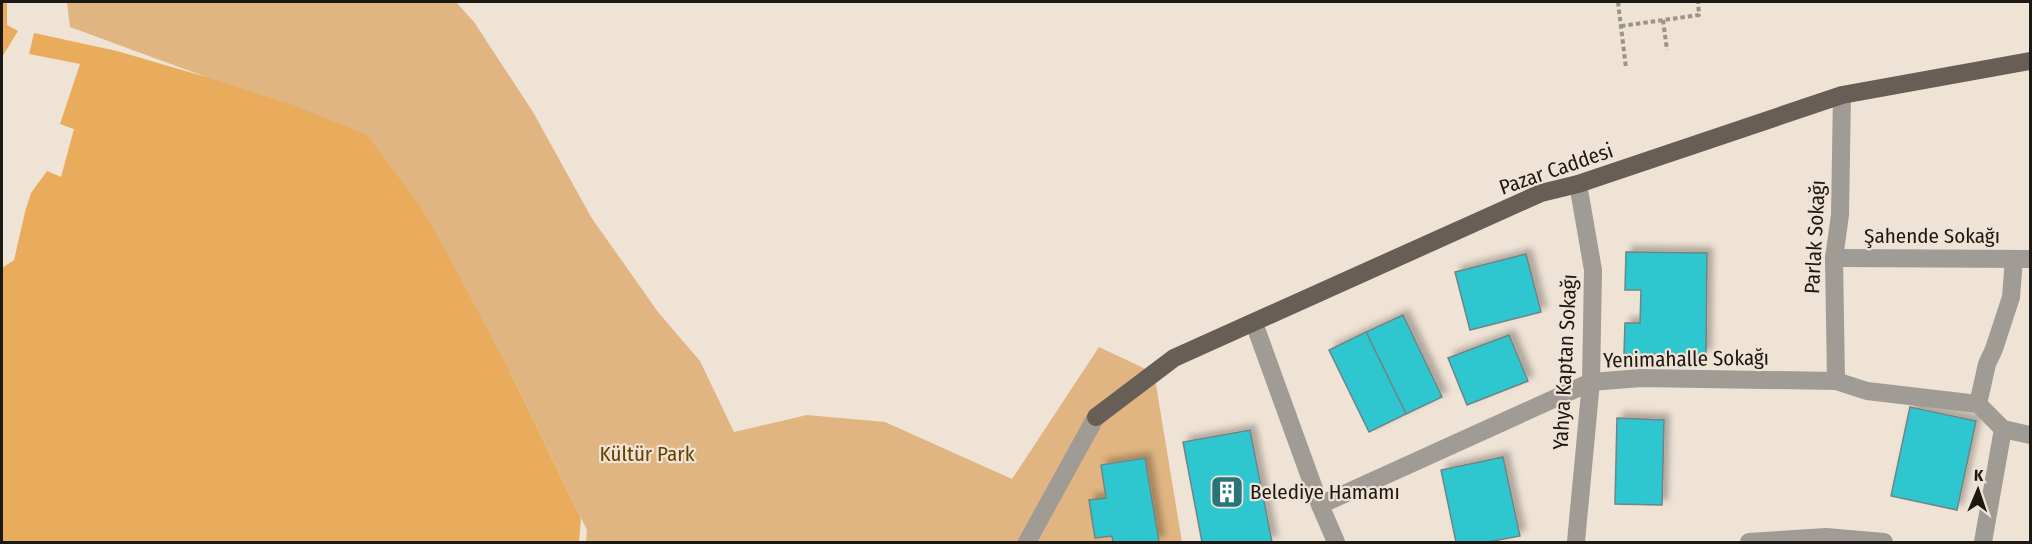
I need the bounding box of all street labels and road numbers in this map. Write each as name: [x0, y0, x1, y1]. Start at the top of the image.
street label: Pazar Caddesi: [1496, 137, 1616, 201]
street label: Parlak Sokağı: [1799, 179, 1831, 295]
street label: Şahende Sokağı: [1864, 223, 2000, 249]
street label: Yahya Kaptan Sokağı: [1547, 273, 1583, 451]
street label: Yenimahalle Sokağı: [1603, 345, 1769, 373]

